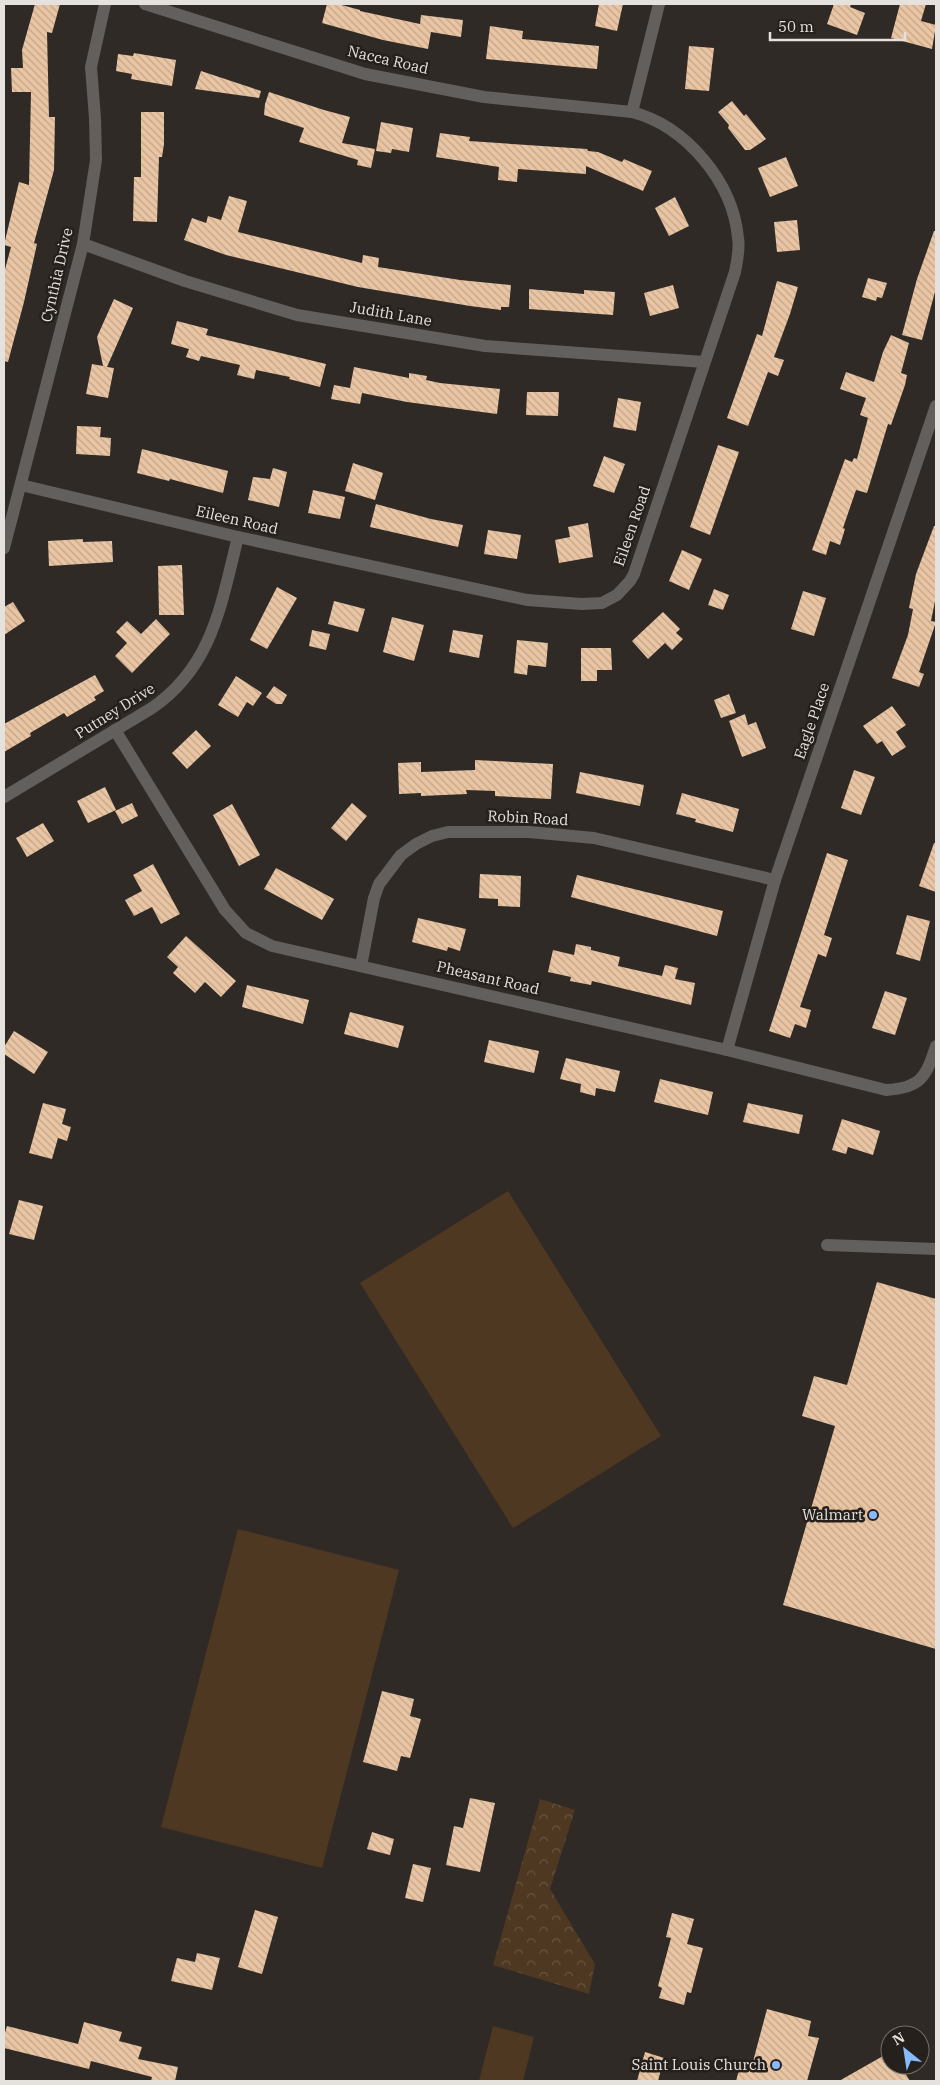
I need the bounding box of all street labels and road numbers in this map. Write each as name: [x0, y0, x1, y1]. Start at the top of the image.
street label: Nacca Road: [346, 41, 430, 78]
street label: Cynthia Drive: [36, 226, 77, 324]
street label: Judith Lane: [349, 297, 433, 330]
street label: Eileen Road: [609, 483, 654, 569]
street label: Eileen Road: [194, 501, 280, 538]
street label: Putney Drive: [71, 678, 158, 743]
street label: Eagle Place: [790, 680, 833, 762]
street label: Robin Road: [487, 806, 569, 829]
street label: Pheasant Road: [435, 956, 541, 999]

